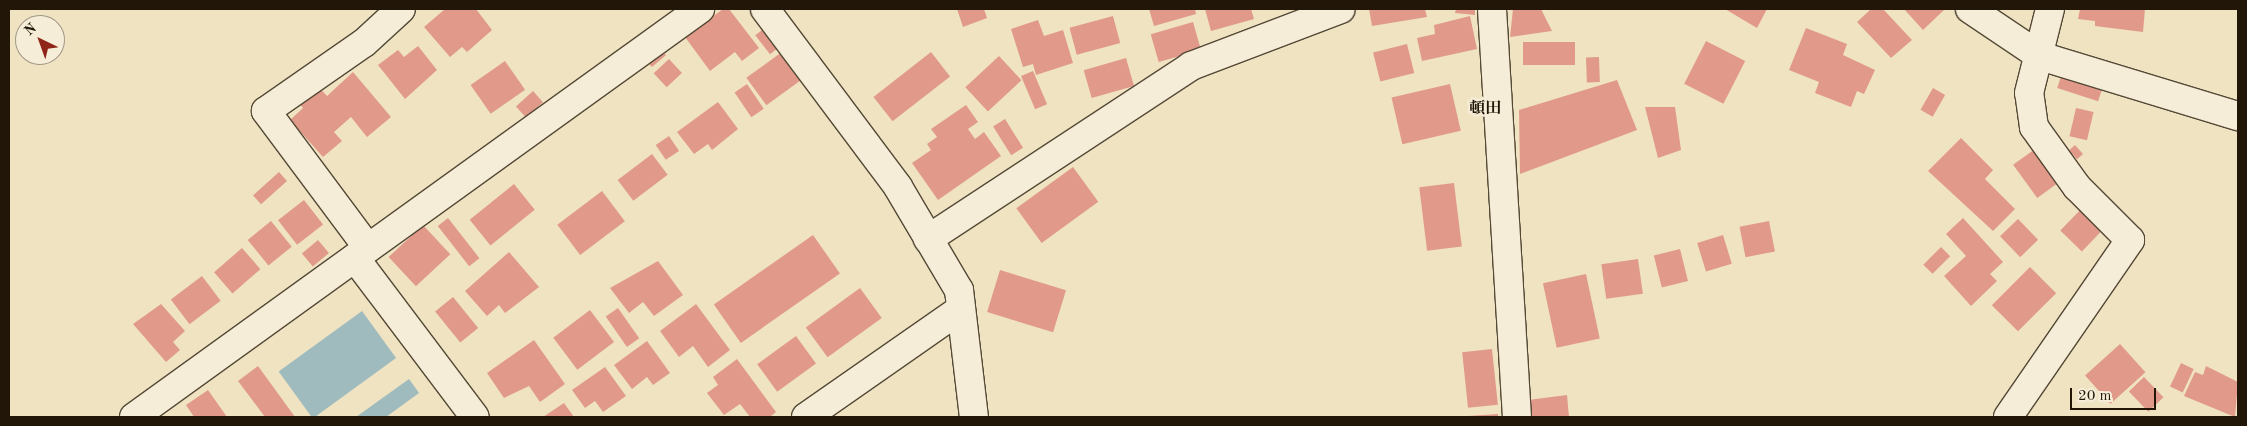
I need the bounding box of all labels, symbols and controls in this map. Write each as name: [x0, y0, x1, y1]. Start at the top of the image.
north arrow: [15, 15, 65, 65]
text: N: [22, 21, 39, 38]
district label: 頓田: [1469, 99, 1501, 119]
scale bar: [2072, 378, 2158, 410]
text: 20 m: [2078, 389, 2112, 404]

